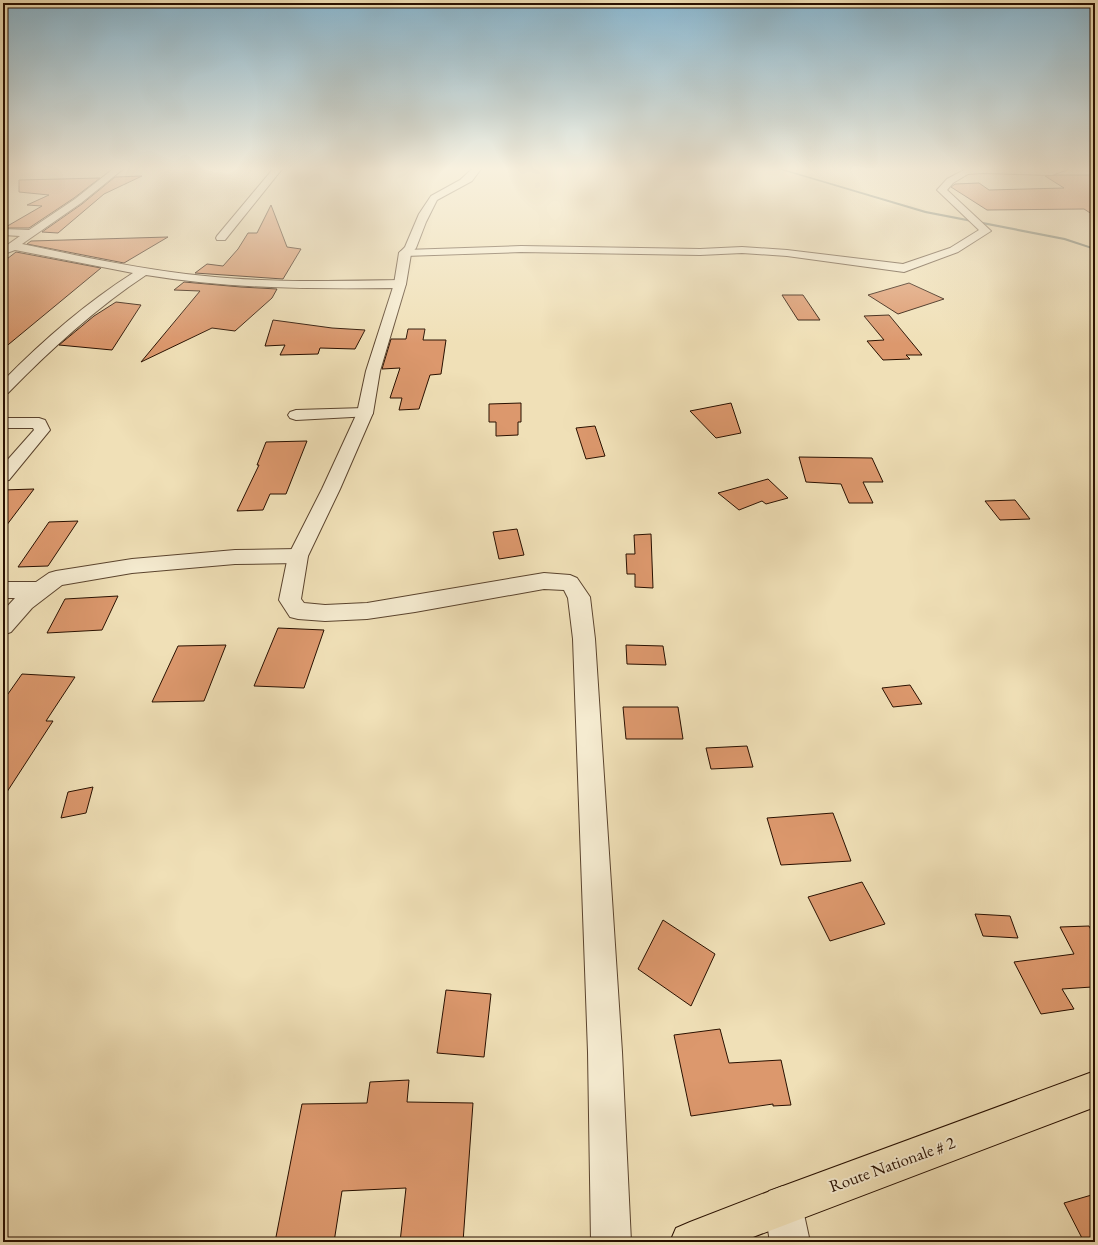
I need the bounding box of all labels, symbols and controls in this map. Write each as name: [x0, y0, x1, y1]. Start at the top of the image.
street label: Route Nationale # 2: [826, 1131, 958, 1197]

